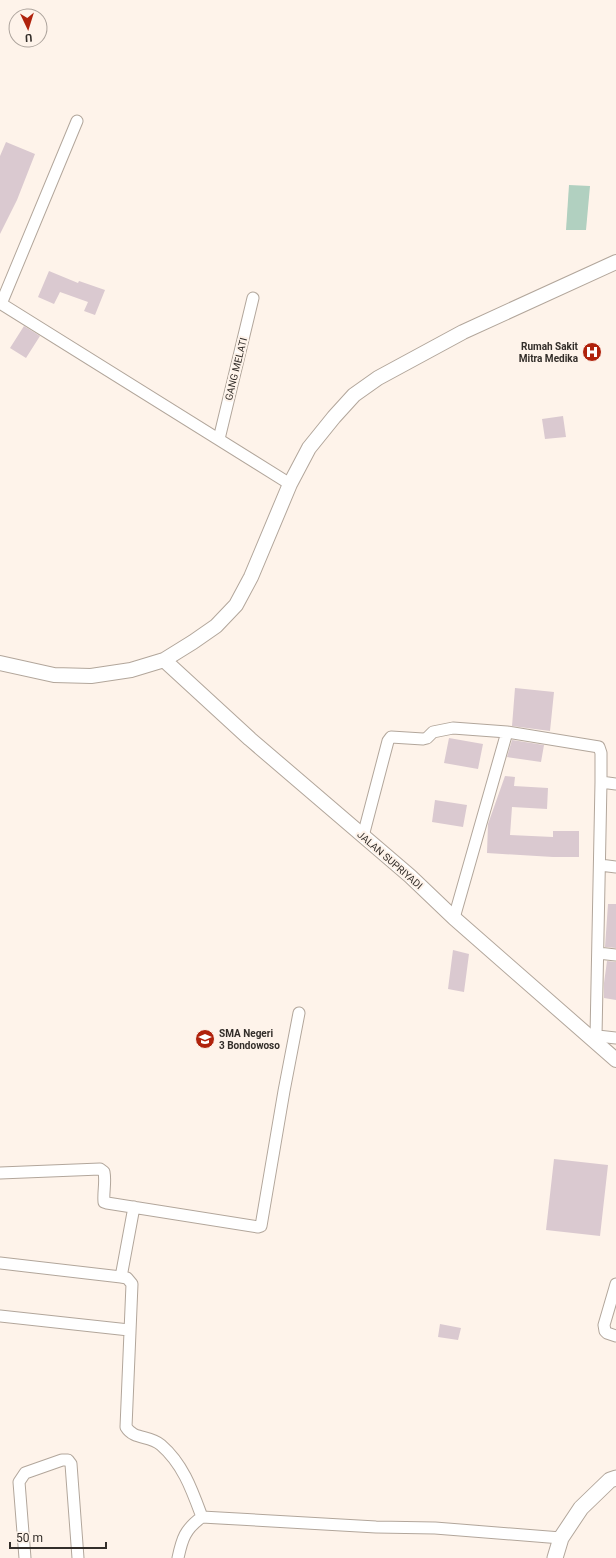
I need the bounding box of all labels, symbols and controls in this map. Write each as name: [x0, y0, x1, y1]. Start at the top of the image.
north arrow: [8, 8, 48, 48]
text: U: [25, 31, 33, 44]
street label: GANG MELATI: [223, 337, 249, 401]
place label: Rumah Sakit Mitra Medika: [519, 341, 579, 364]
hospital icon: Rumah Sakit Mitra Medika: [581, 341, 603, 363]
street label: JALAN SUPRIYADI: [355, 829, 425, 891]
school or university icon: SMA Negeri 3 Bondowoso: [194, 1028, 216, 1050]
place label: SMA Negeri 3 Bondowoso: [219, 1028, 280, 1051]
scale bar: [10, 1524, 106, 1550]
text: 50 m: [16, 1531, 43, 1545]

